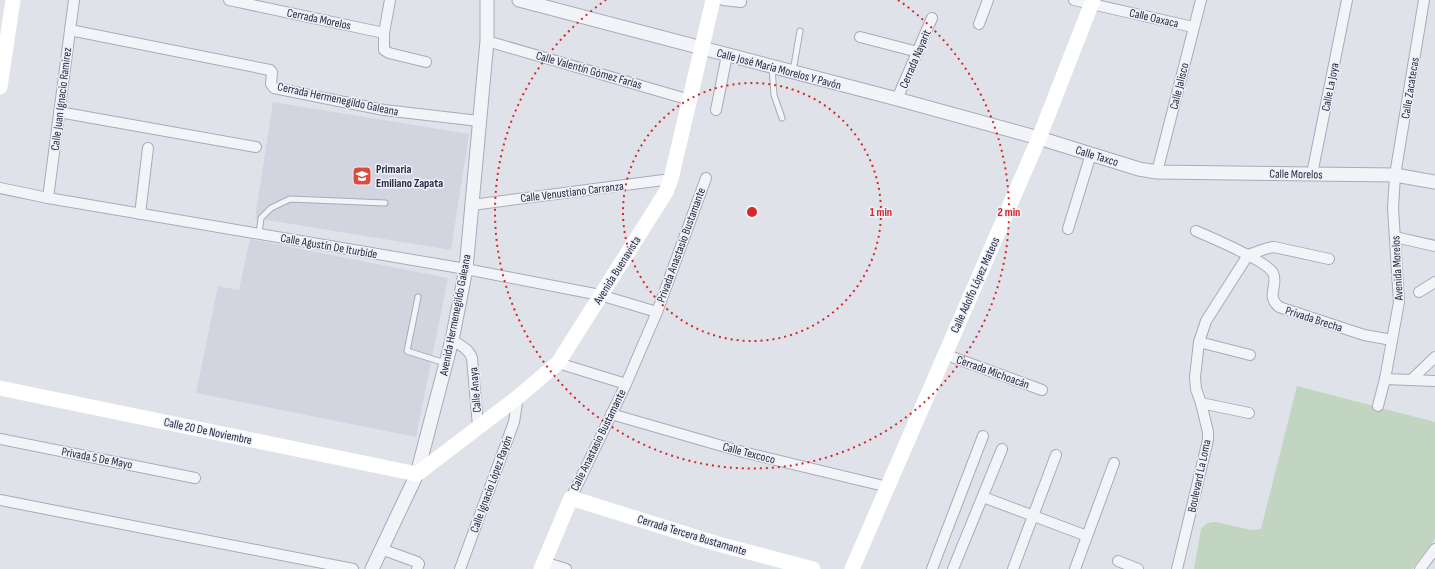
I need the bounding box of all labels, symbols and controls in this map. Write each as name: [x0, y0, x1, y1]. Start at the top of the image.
street label: Cerrada Morelos: [286, 5, 352, 34]
street label: Calle Oaxaca: [1128, 6, 1180, 32]
street label: Cerrada Nayarit: [896, 27, 935, 91]
street label: Calle Juan Ignacio Ramírez: [48, 46, 75, 151]
street label: Calle José María Morelos Y Pavón: [715, 46, 843, 93]
street label: Calle Valentín Gómez Farías: [534, 48, 644, 93]
street label: Calle Zacatecas: [1398, 56, 1423, 120]
street label: Calle Jalisco: [1166, 61, 1192, 111]
street label: Calle La Joya: [1318, 61, 1343, 112]
street label: Cerrada Hermenegildo Galeana: [276, 79, 400, 120]
street label: Calle Taxco: [1074, 143, 1120, 170]
place label: Primaria Emiliano Zapata: [376, 162, 443, 191]
school or university icon: Primaria Emiliano Zapata: [351, 165, 373, 187]
street label: Calle Morelos: [1269, 167, 1323, 182]
street label: Calle Venustiano Carranza: [520, 179, 625, 206]
street label: Privada Anastasio Bustamante: [654, 185, 709, 305]
centre of rings: [745, 205, 759, 219]
text: 1 min: [870, 205, 892, 220]
text: 2 min: [998, 205, 1020, 220]
street label: Calle Agustín De Iturbide: [279, 231, 379, 262]
street label: Avenida Buenavista: [590, 233, 645, 308]
street label: Calle Adolfo López Mateos: [948, 235, 1003, 336]
street label: Avenida Morelos: [1388, 235, 1407, 302]
street label: Avenida Hermenegildo Galeana: [436, 253, 475, 378]
street label: Privada Brecha: [1283, 303, 1345, 336]
street label: Cerrada Michoacán: [954, 352, 1031, 393]
street label: Calle Anaya: [466, 366, 485, 413]
street label: Calle Anastasio Bustamante: [567, 387, 630, 494]
street label: Calle 20 De Noviembre: [162, 415, 254, 448]
street label: Calle Ignacio López Rayón: [467, 434, 516, 535]
street label: Boulevard La Loma: [1184, 438, 1215, 514]
street label: Calle Texcoco: [721, 439, 777, 468]
street label: Privada 5 De Mayo: [60, 444, 134, 473]
street label: Cerrada Tercera Bustamante: [635, 512, 749, 559]

